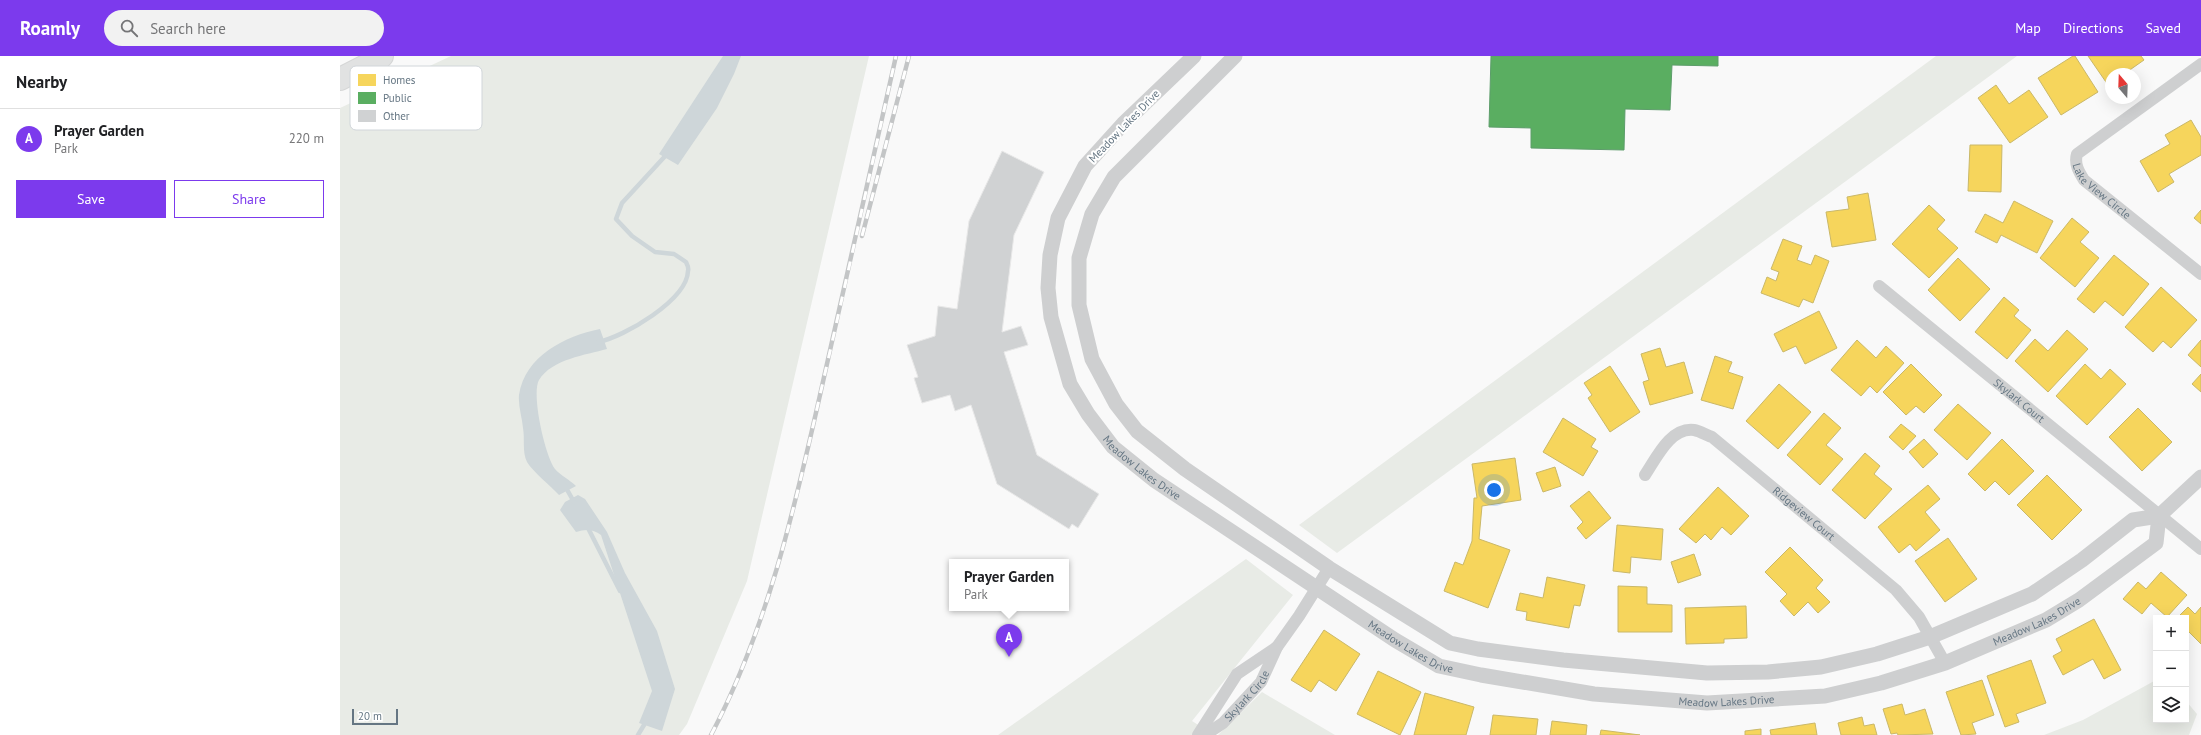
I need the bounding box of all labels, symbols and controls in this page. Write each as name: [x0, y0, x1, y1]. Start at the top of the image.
search box: [104, 10, 384, 46]
text: Roamly: [20, 16, 80, 40]
icon: search: [118, 17, 140, 39]
text: Search here: [150, 19, 226, 38]
text: Map: [2015, 19, 2041, 37]
text: Directions: [2063, 19, 2123, 37]
text: Saved: [2145, 19, 2181, 37]
legend: [350, 66, 482, 130]
north arrow: [2105, 68, 2141, 104]
text: Nearby: [16, 71, 67, 93]
text: Homes: [383, 73, 416, 87]
street label: Meadow Lakes Drive: [1086, 86, 1163, 165]
text: Public: [383, 91, 412, 105]
text: Other: [383, 109, 410, 123]
text: Prayer Garden: [54, 121, 144, 140]
text: A: [25, 130, 33, 147]
text: 220 m: [289, 130, 324, 147]
text: Park: [54, 140, 78, 157]
street label: Lake View Circle: [2070, 162, 2134, 222]
button: Save: [16, 180, 166, 218]
button: Share: [174, 180, 324, 218]
street label: Skylark Court: [1991, 375, 2048, 426]
street label: Meadow Lakes Drive: [1100, 433, 1184, 503]
your location: [1484, 480, 1504, 500]
street label: Ridgeview Court: [1770, 483, 1838, 543]
popup: [949, 559, 1069, 611]
text: Prayer Garden: [964, 567, 1054, 586]
text: Park: [964, 586, 988, 603]
street label: Meadow Lakes Drive: [1991, 594, 2083, 649]
map controls: [2153, 615, 2189, 723]
button: +: [2153, 615, 2189, 651]
street label: Meadow Lakes Drive: [1366, 617, 1455, 676]
pin: A: [996, 624, 1022, 657]
button: −: [2153, 651, 2189, 687]
street label: Skylark Circle: [1221, 668, 1273, 724]
button: layers: [2153, 687, 2189, 723]
street label: Meadow Lakes Drive: [1678, 692, 1775, 710]
scale bar: [352, 707, 398, 726]
text: 20 m: [358, 709, 382, 723]

